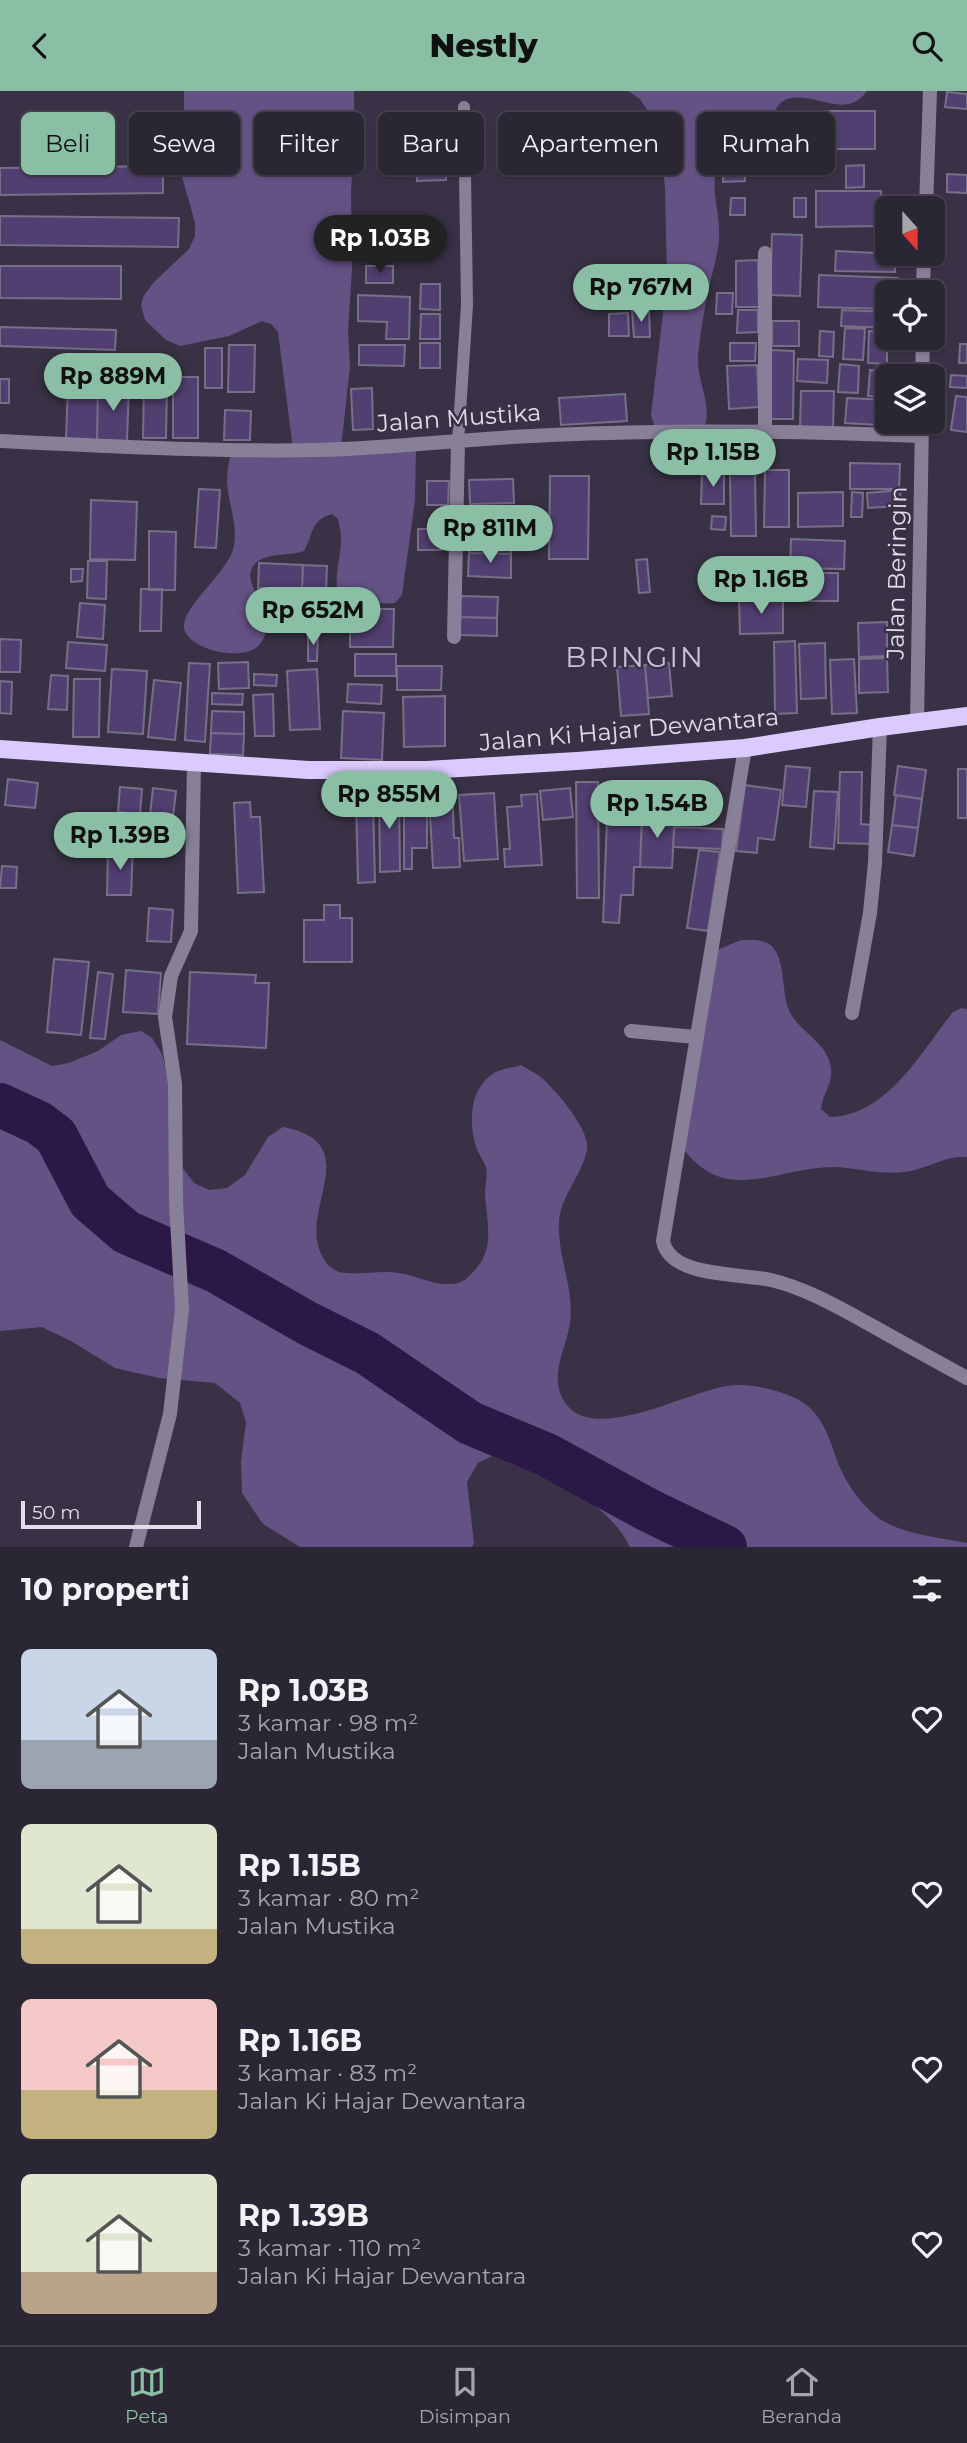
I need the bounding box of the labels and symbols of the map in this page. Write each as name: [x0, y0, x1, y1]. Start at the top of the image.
north arrow: [875, 196, 945, 266]
pin: Rp 1.03B: [308, 215, 452, 275]
pin: Rp 767M: [576, 265, 706, 324]
pin: Rp 889M: [48, 353, 178, 413]
street label: Jalan Mustika: [375, 397, 542, 438]
pin: Rp 1.15B: [641, 429, 785, 489]
street label: Jalan Beringin: [880, 486, 913, 661]
pin: Rp 811M: [425, 505, 555, 565]
pin: Rp 1.16B: [689, 557, 833, 616]
pin: Rp 652M: [248, 587, 378, 647]
district label: BRINGIN: [565, 640, 705, 674]
street label: Jalan Ki Hajar Dewantara: [477, 702, 780, 757]
pin: Rp 855M: [324, 771, 454, 831]
pin: Rp 1.54B: [585, 781, 729, 840]
pin: Rp 1.39B: [48, 813, 192, 872]
scale bar: [21, 1498, 201, 1530]

